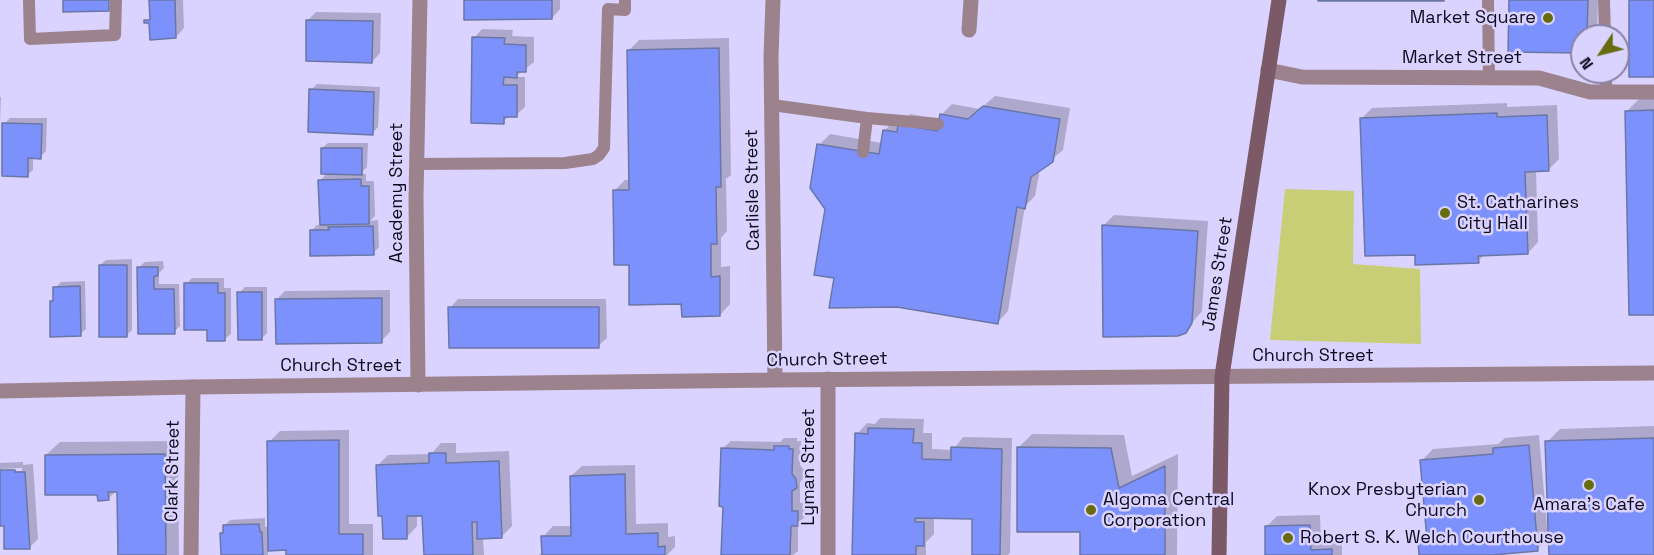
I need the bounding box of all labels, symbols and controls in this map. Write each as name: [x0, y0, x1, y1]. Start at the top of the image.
place label: Market Square: [1410, 7, 1536, 29]
marker: Market Square: [1541, 11, 1555, 25]
north arrow: [1570, 24, 1630, 84]
street label: Market Street: [1402, 47, 1522, 69]
text: N: [1575, 53, 1598, 74]
street label: Academy Street: [386, 123, 408, 263]
street label: Carlisle Street: [741, 129, 765, 251]
place label: St. Catharines City Hall: [1457, 192, 1579, 234]
marker: St. Catharines City Hall: [1438, 206, 1452, 220]
street label: James Street: [1198, 215, 1238, 333]
street label: Church Street: [1252, 345, 1374, 367]
street label: Church Street: [766, 348, 888, 372]
street label: Church Street: [280, 355, 402, 377]
street label: Lyman Street: [798, 408, 820, 526]
street label: Clark Street: [161, 420, 185, 522]
marker: Amara's Cafe: [1582, 478, 1596, 492]
place label: Knox Presbyterian Church: [1308, 479, 1467, 522]
place label: Algoma Central Corporation: [1103, 489, 1234, 532]
marker: Knox Presbyterian Church: [1472, 493, 1486, 507]
place label: Amara's Cafe: [1533, 494, 1645, 516]
marker: Algoma Central Corporation: [1084, 503, 1098, 517]
place label: Robert S. K. Welch Courthouse: [1300, 527, 1564, 549]
marker: Robert S. K. Welch Courthouse: [1281, 531, 1295, 545]

